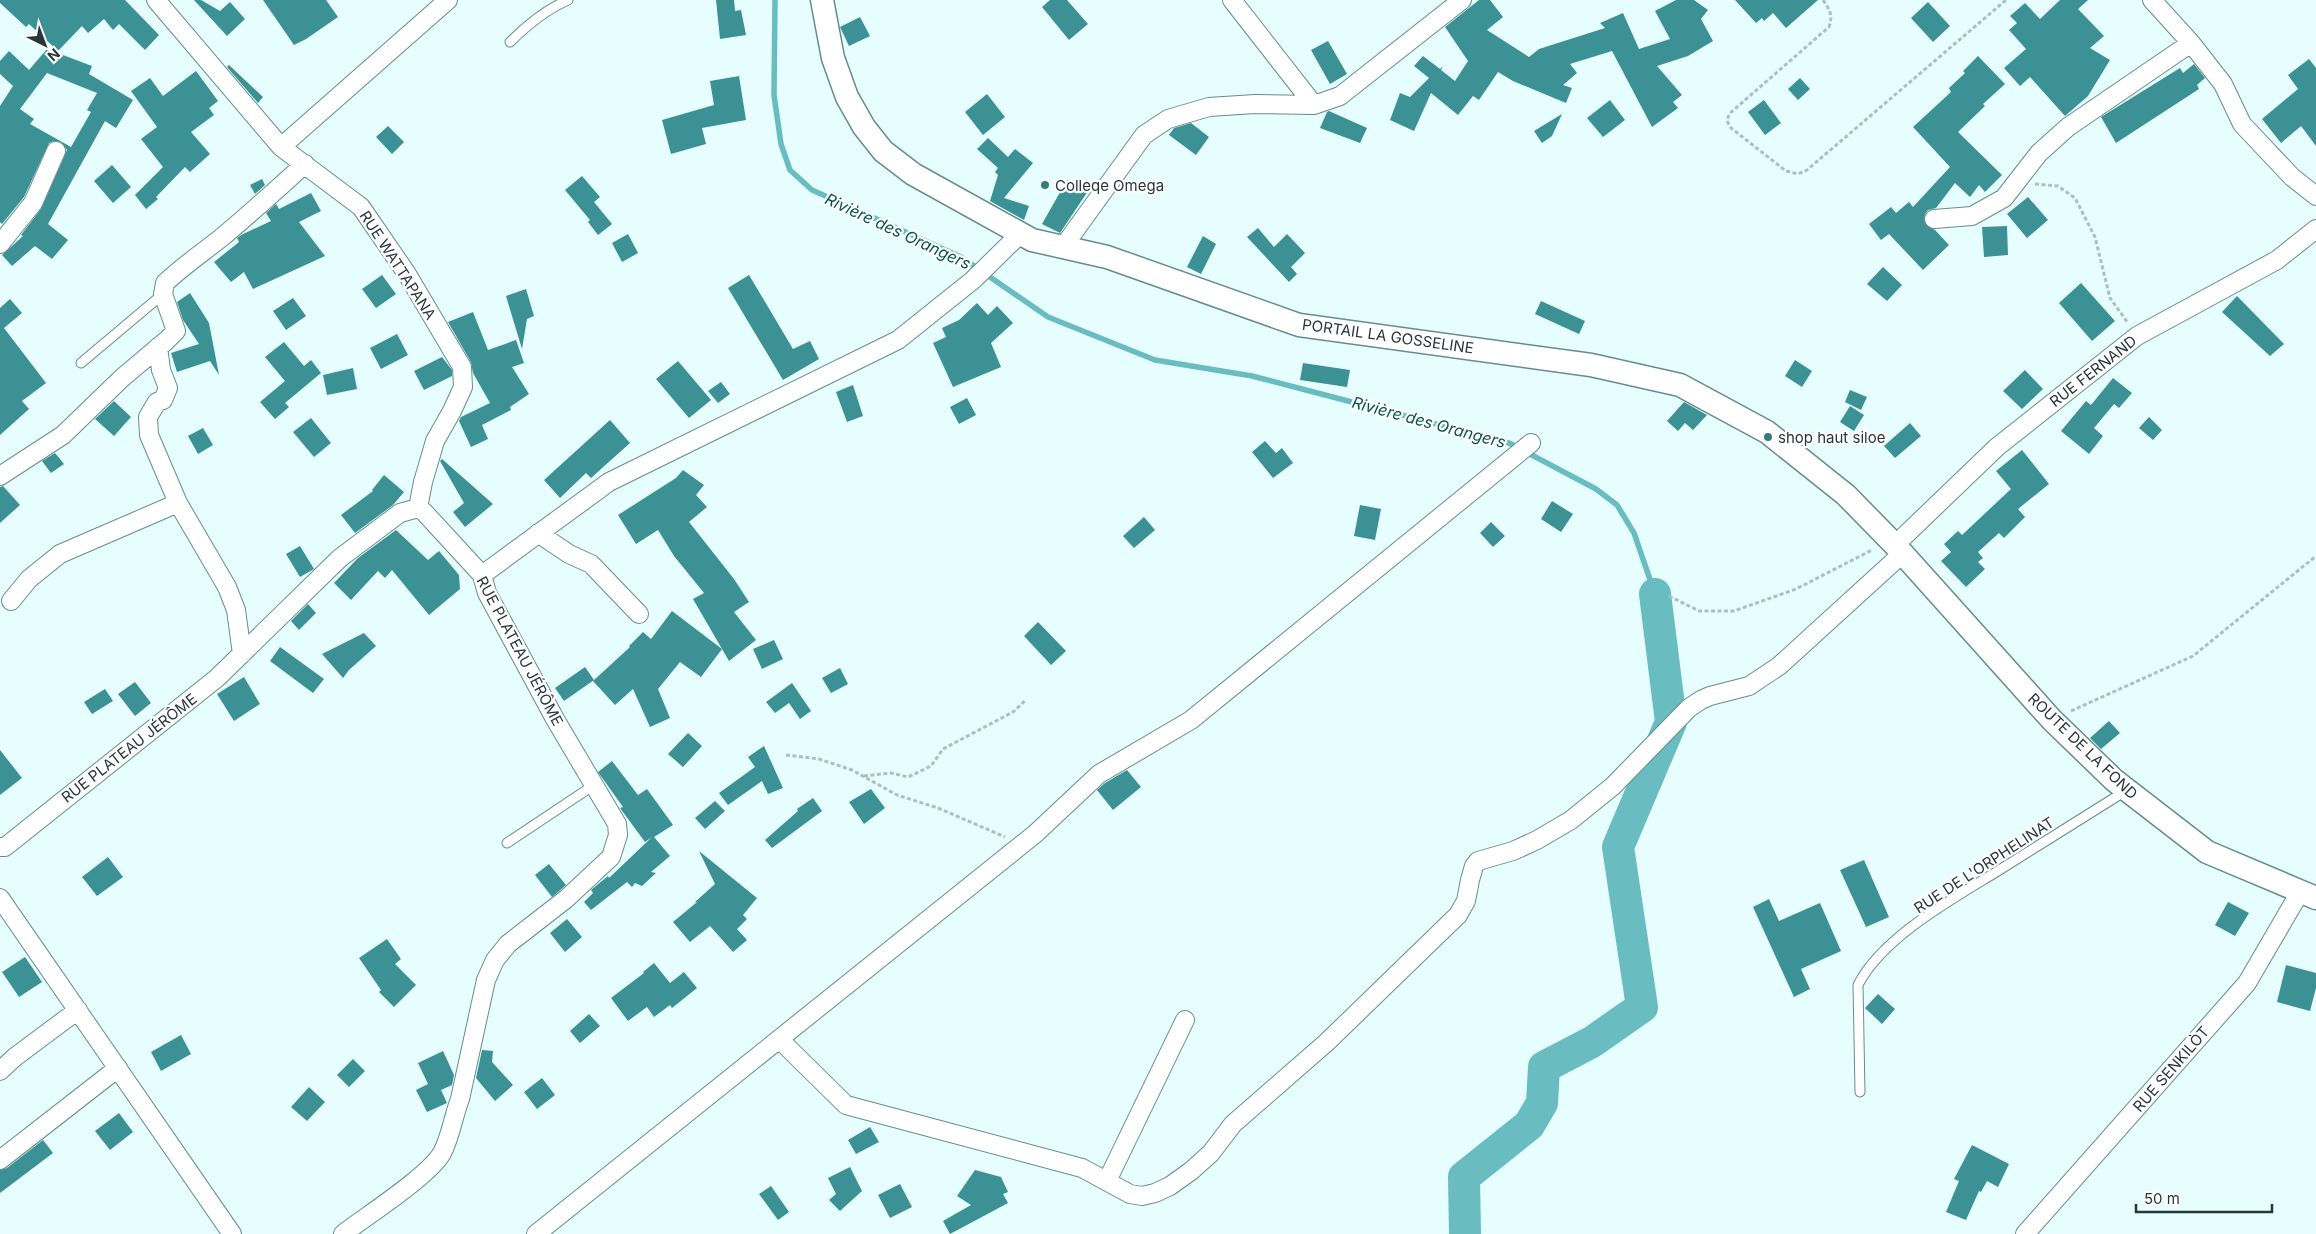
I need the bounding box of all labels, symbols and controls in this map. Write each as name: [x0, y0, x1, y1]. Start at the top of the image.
north arrow: [20, 20, 70, 70]
text: N: [44, 45, 64, 65]
place label: Colleqe Omega: [1055, 176, 1164, 195]
marker: Colleqe Omega: [1039, 179, 1051, 191]
water label: Rivière des Orangers: [822, 188, 974, 274]
street label: RUE WATTAPANA: [356, 207, 440, 323]
street label: PORTAIL LA GOSSELINE: [1301, 315, 1475, 357]
street label: RUE FERNAND: [2046, 331, 2140, 411]
water label: Rivière des Orangers: [1350, 392, 1508, 452]
place label: shop haut siloe: [1778, 428, 1885, 447]
marker: shop haut siloe: [1762, 431, 1774, 443]
street label: RUE PLATEAU JÉRÔME: [473, 573, 567, 729]
street label: RUE PLATEAU JÉRÔME: [58, 689, 200, 807]
street label: ROUTE DE LA FOND: [2024, 689, 2142, 803]
street label: RUE DE L'ORPHELINAT: [1910, 813, 2058, 917]
street label: RUE SENKILÒT: [2129, 1022, 2213, 1116]
scale bar: [2136, 1182, 2272, 1214]
text: 50 m: [2144, 1189, 2180, 1208]

